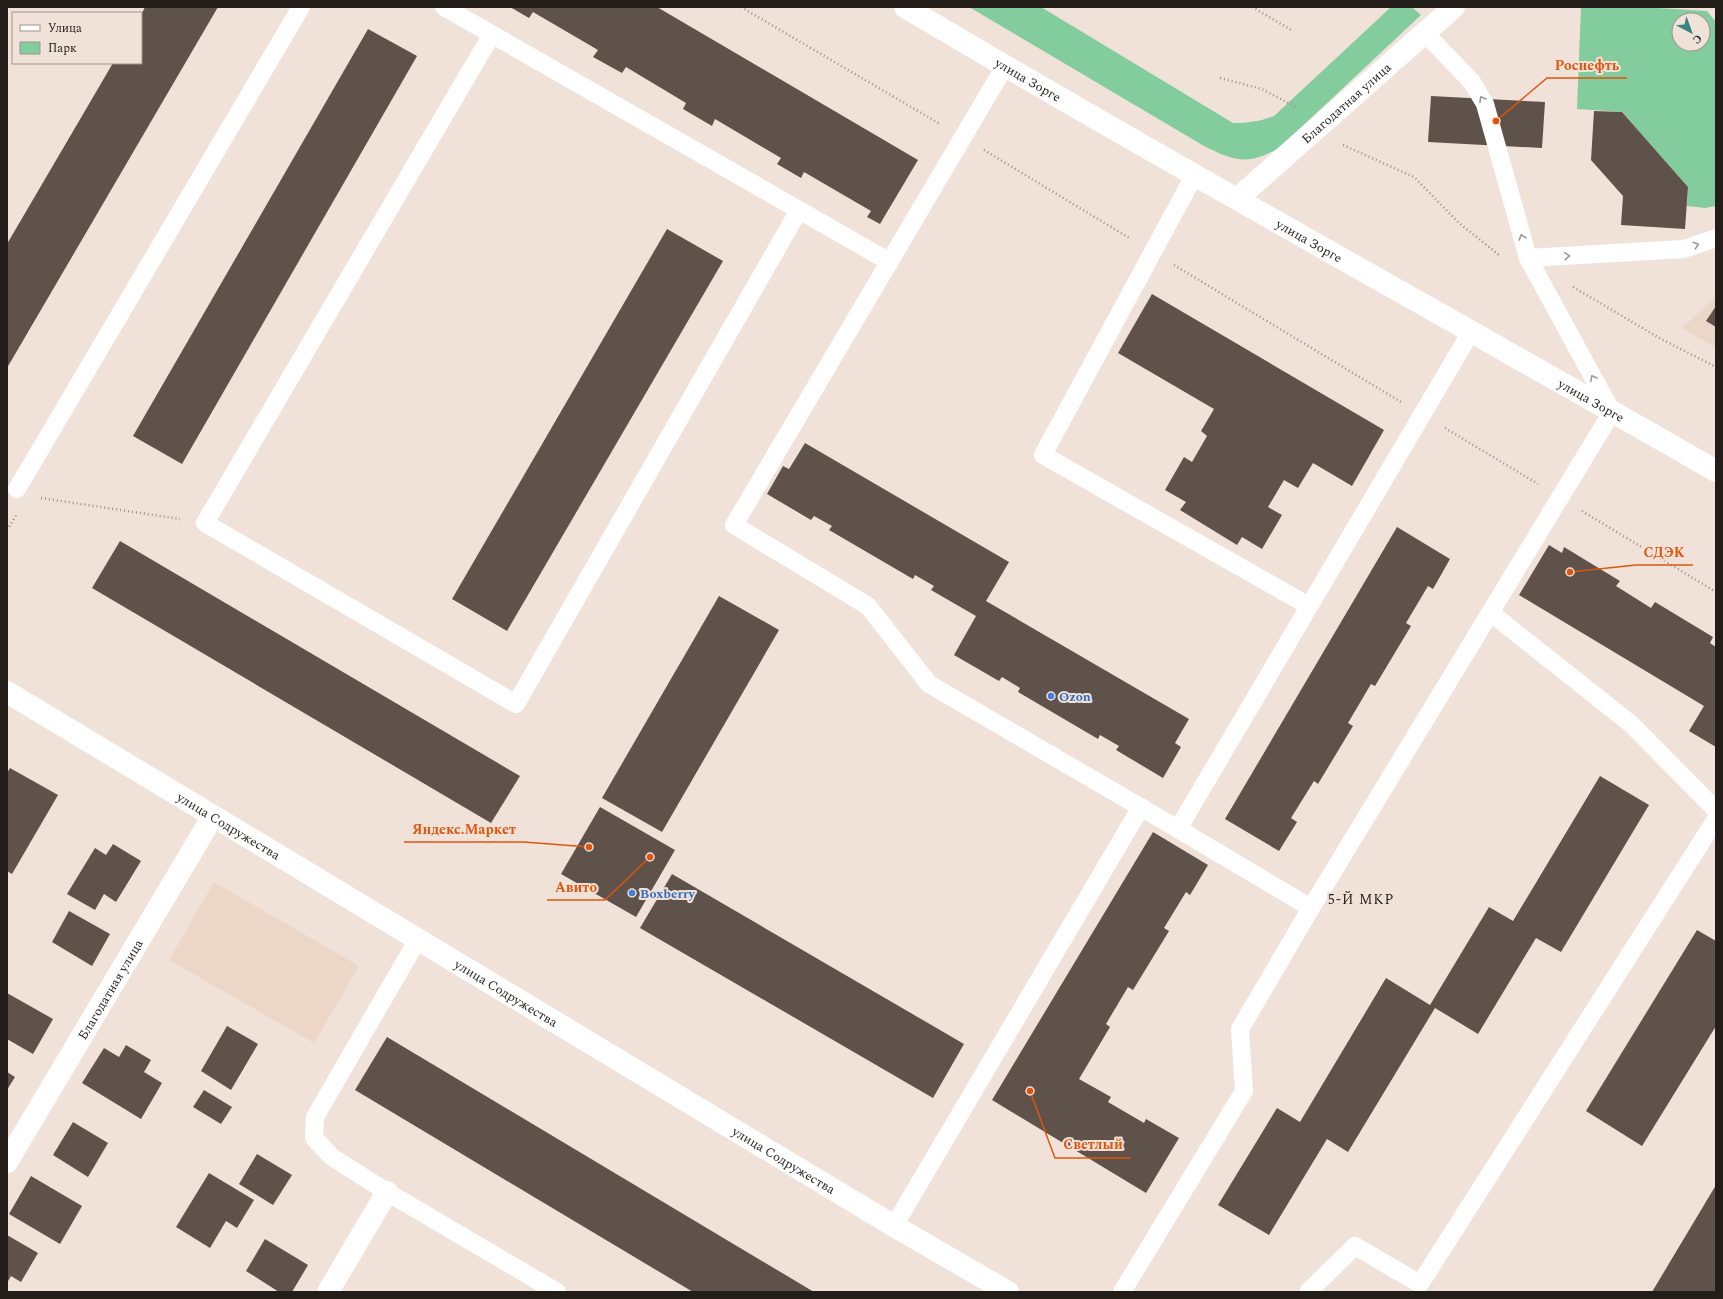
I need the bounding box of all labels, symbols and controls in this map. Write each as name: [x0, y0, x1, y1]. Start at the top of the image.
legend: [12, 12, 142, 64]
north arrow: [1671, 12, 1711, 52]
text: Улица: [48, 19, 82, 38]
text: С: [1689, 30, 1706, 48]
text: Парк: [48, 39, 77, 58]
callout: Роснефть: [1547, 52, 1627, 78]
street label: улица Зорге: [990, 53, 1065, 107]
text: Роснефть: [1555, 55, 1620, 76]
street label: Благодатная улица: [1297, 58, 1396, 149]
one-way arrow: [1479, 96, 1487, 103]
street label: улица Зорге: [1271, 214, 1346, 268]
one-way arrow: [1518, 234, 1527, 241]
one-way arrow: [1693, 241, 1700, 249]
one-way arrow: [1564, 251, 1570, 260]
street label: улица Зорге: [1553, 373, 1628, 428]
one-way arrow: [1591, 374, 1598, 382]
callout: СДЭК: [1636, 539, 1693, 565]
text: СДЭК: [1643, 542, 1685, 563]
place label: Ozon: [1059, 687, 1091, 707]
marker: Ozon: [1046, 691, 1056, 701]
street label: улица Содружества: [172, 787, 284, 866]
callout: Яндекс.Маркет: [404, 816, 524, 842]
text: Яндекс.Маркет: [412, 819, 516, 840]
callout: Авито: [547, 874, 605, 900]
text: Авито: [555, 877, 597, 898]
place label: Boxberry: [640, 884, 696, 904]
marker: Boxberry: [627, 888, 637, 898]
district label: 5-Й МКР: [1328, 889, 1394, 910]
street label: Благодатная улица: [73, 935, 149, 1044]
street label: улица Содружества: [450, 954, 562, 1033]
street label: улица Содружества: [727, 1121, 840, 1200]
callout: Светлый: [1055, 1132, 1131, 1158]
text: Светлый: [1063, 1134, 1123, 1155]

